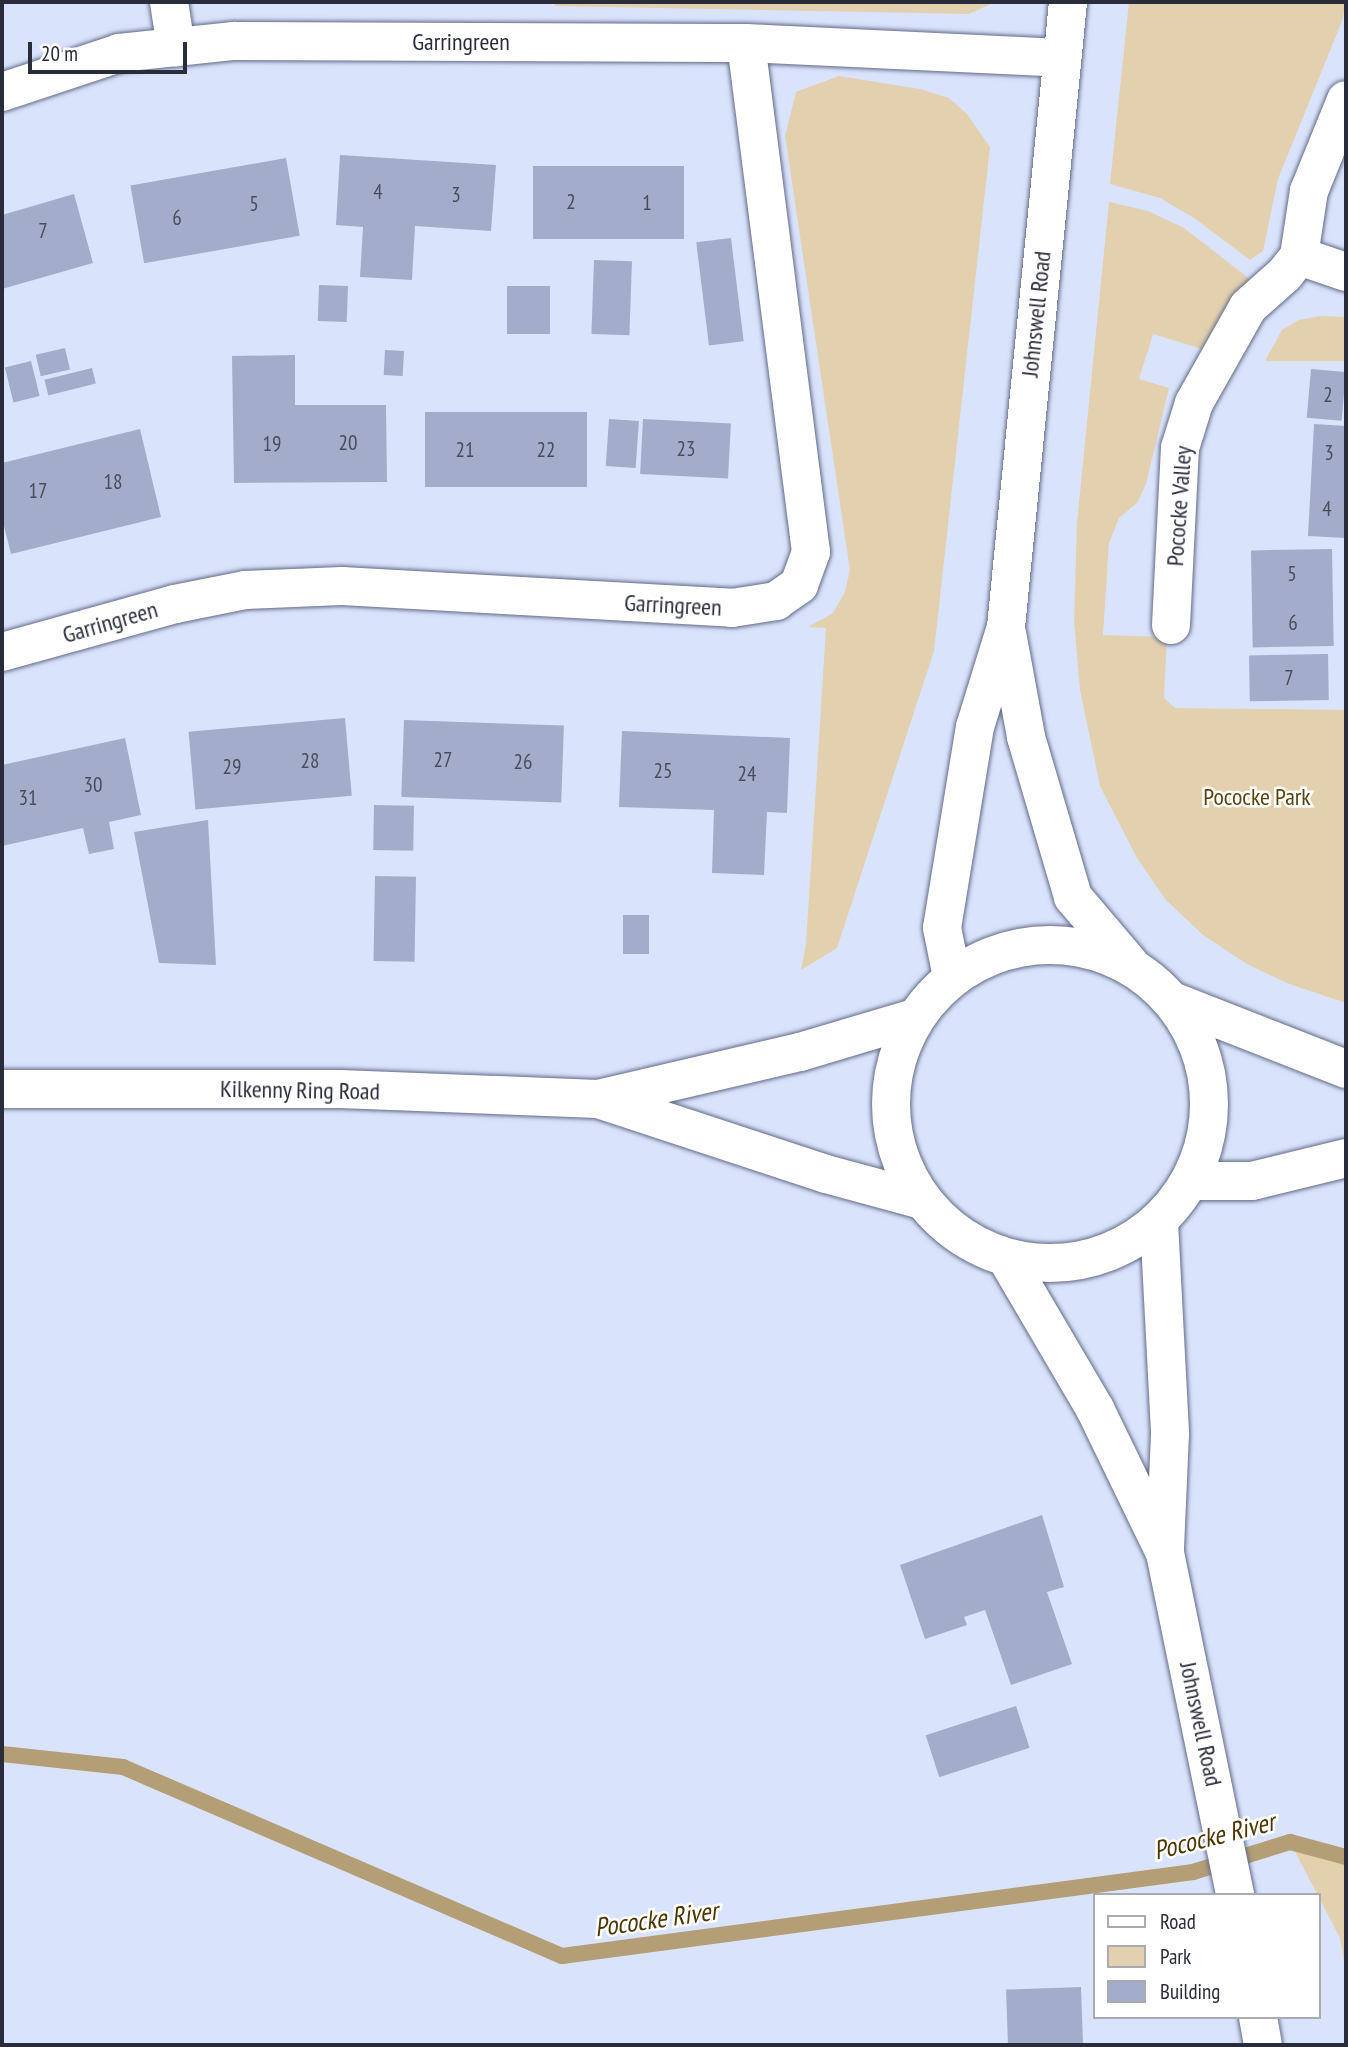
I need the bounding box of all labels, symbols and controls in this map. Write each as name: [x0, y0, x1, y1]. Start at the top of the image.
scale bar: [32, 28, 191, 72]
street label: Garringreen: [412, 28, 510, 56]
text: 20 m: [41, 40, 78, 67]
house number: 4: [373, 179, 383, 205]
house number: 3: [451, 182, 461, 208]
house number: 2: [566, 189, 576, 215]
house number: 1: [642, 190, 652, 216]
house number: 5: [249, 191, 259, 217]
house number: 6: [172, 205, 182, 231]
house number: 7: [38, 218, 48, 244]
street label: Johnswell Road: [1015, 250, 1057, 378]
house number: 2: [1323, 382, 1333, 408]
house number: 20: [339, 430, 357, 456]
house number: 19: [263, 431, 281, 457]
house number: 23: [677, 436, 695, 462]
house number: 21: [456, 437, 474, 463]
house number: 22: [537, 437, 555, 463]
house number: 3: [1324, 440, 1334, 466]
street label: Pococke Valley: [1160, 445, 1198, 567]
house number: 18: [104, 469, 122, 495]
house number: 17: [29, 478, 47, 504]
house number: 4: [1322, 496, 1332, 522]
house number: 5: [1287, 561, 1297, 587]
street label: Garringreen: [624, 588, 722, 622]
street label: Garringreen: [59, 595, 161, 649]
house number: 6: [1288, 610, 1298, 636]
house number: 7: [1284, 665, 1294, 691]
house number: 27: [434, 747, 452, 773]
house number: 28: [301, 748, 319, 774]
house number: 26: [514, 749, 532, 775]
house number: 29: [223, 754, 241, 780]
house number: 25: [654, 758, 672, 784]
house number: 24: [738, 761, 756, 787]
house number: 30: [84, 772, 102, 798]
park label: Pococke Park: [1203, 783, 1311, 811]
house number: 31: [19, 785, 37, 811]
street label: Kilkenny Ring Road: [220, 1074, 380, 1106]
street label: Johnswell Road: [1174, 1659, 1228, 1789]
water label: Pococke River: [1150, 1806, 1278, 1866]
legend: [1092, 1893, 1320, 2019]
water label: Pococke River: [593, 1895, 719, 1943]
text: Road: [1160, 1908, 1196, 1935]
text: Park: [1160, 1943, 1191, 1970]
text: Building: [1160, 1978, 1220, 2005]

